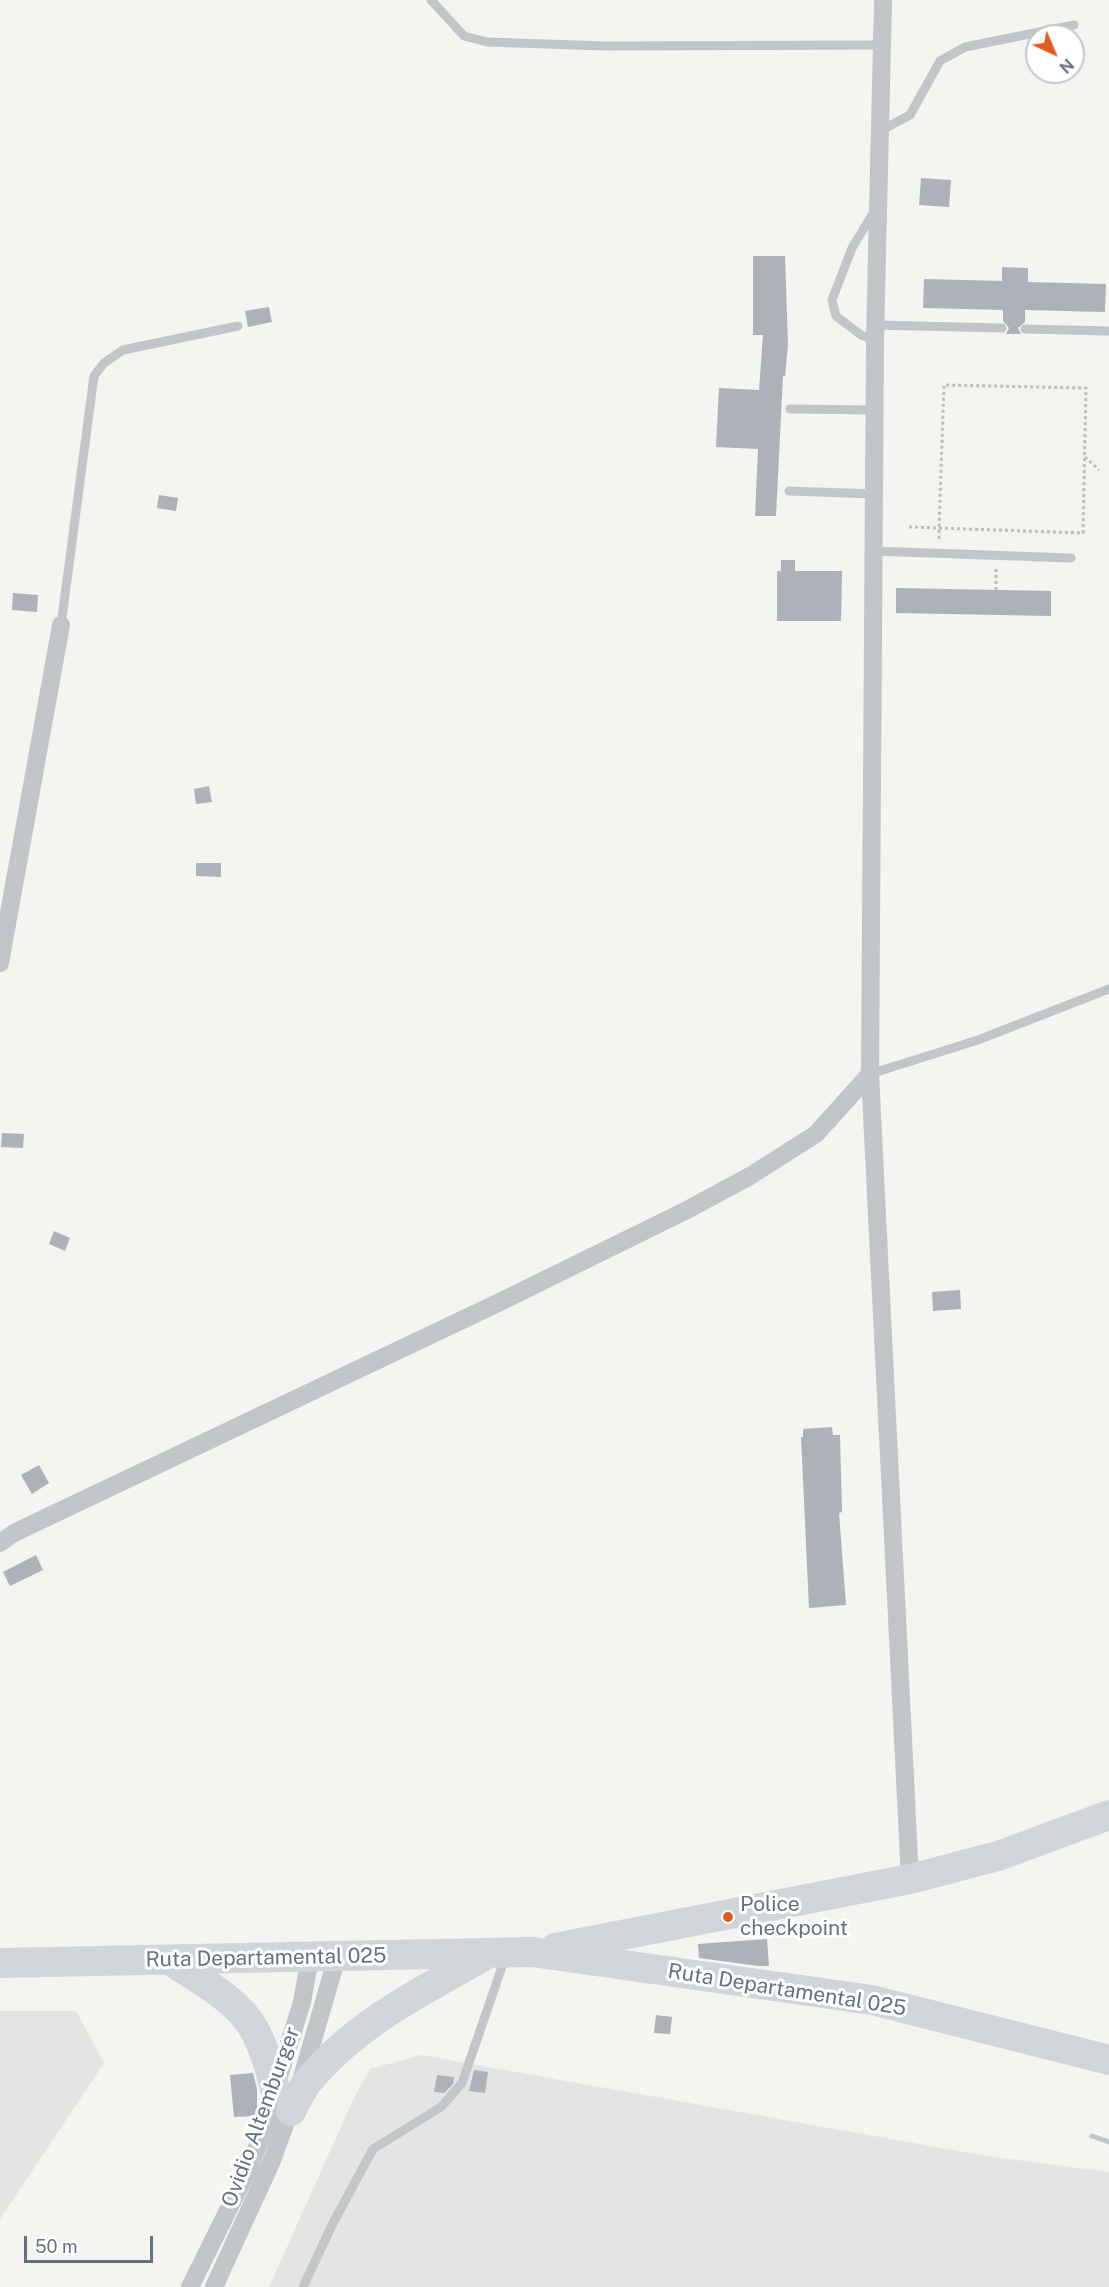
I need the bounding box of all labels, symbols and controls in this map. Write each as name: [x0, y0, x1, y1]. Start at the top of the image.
north arrow: [1025, 24, 1085, 84]
text: N: [1055, 55, 1078, 77]
place label: Police checkpoint: [740, 1892, 848, 1942]
marker: Police checkpoint: [721, 1910, 735, 1924]
street label: Ruta Departamental 025: [145, 1943, 387, 1973]
street label: Ruta Departamental 025: [666, 1959, 908, 2021]
street label: Ovidio Altemburger: [217, 2023, 305, 2211]
scale bar: [27, 2224, 156, 2262]
text: 50 m: [35, 2236, 78, 2257]

